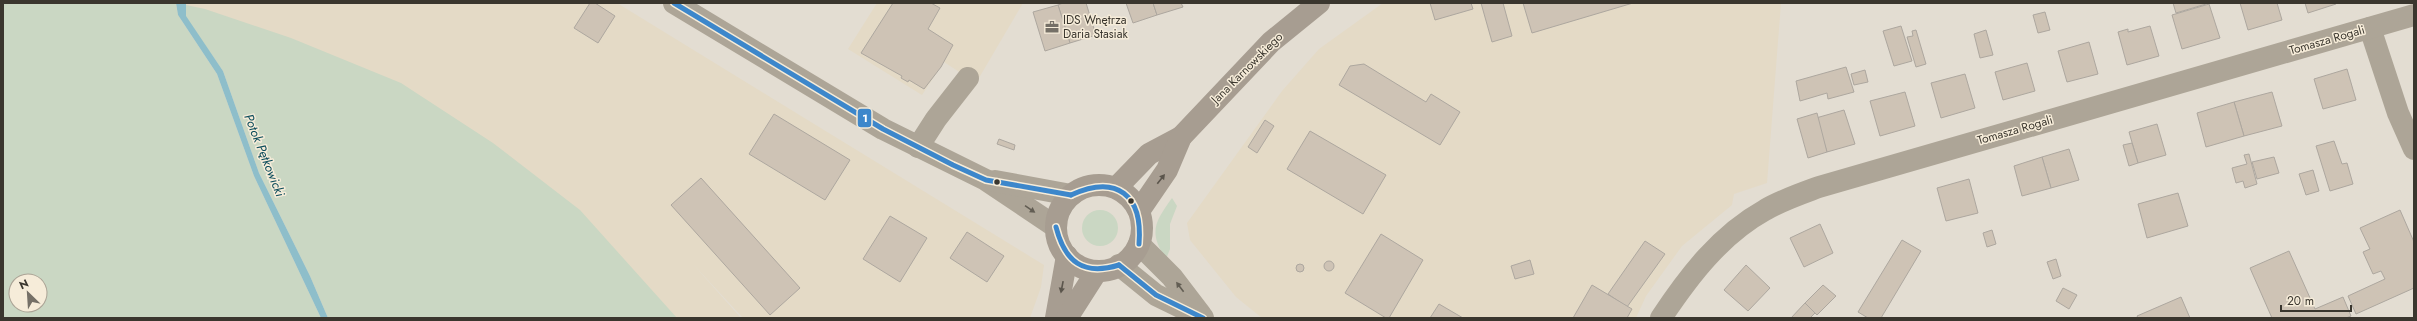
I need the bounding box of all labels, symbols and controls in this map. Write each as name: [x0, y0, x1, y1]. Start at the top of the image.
place label: IDS Wnętrza Daria Stasiak: [1063, 11, 1128, 43]
office icon: IDS Wnętrza Daria Stasiak: [1044, 19, 1060, 35]
street label: Tomasza Rogali: [2287, 21, 2367, 59]
street label: Jana Karnowskiego: [1206, 28, 1287, 109]
line badge: 1: [857, 108, 872, 128]
text: 1: [862, 110, 868, 126]
water label: Potok Pętkowicki: [239, 111, 290, 200]
street label: Tomasza Rogali: [1975, 111, 2055, 149]
one-way arrow: [1156, 173, 1165, 184]
unlabelled marker: [992, 177, 1002, 187]
unlabelled marker: [1126, 196, 1136, 206]
one-way arrow: [1024, 205, 1035, 213]
north arrow: [8, 273, 48, 313]
text: N: [16, 275, 31, 293]
one-way arrow: [1058, 281, 1064, 293]
one-way arrow: [1176, 282, 1184, 292]
scale bar: [2281, 287, 2351, 313]
text: 20 m: [2287, 292, 2314, 310]

